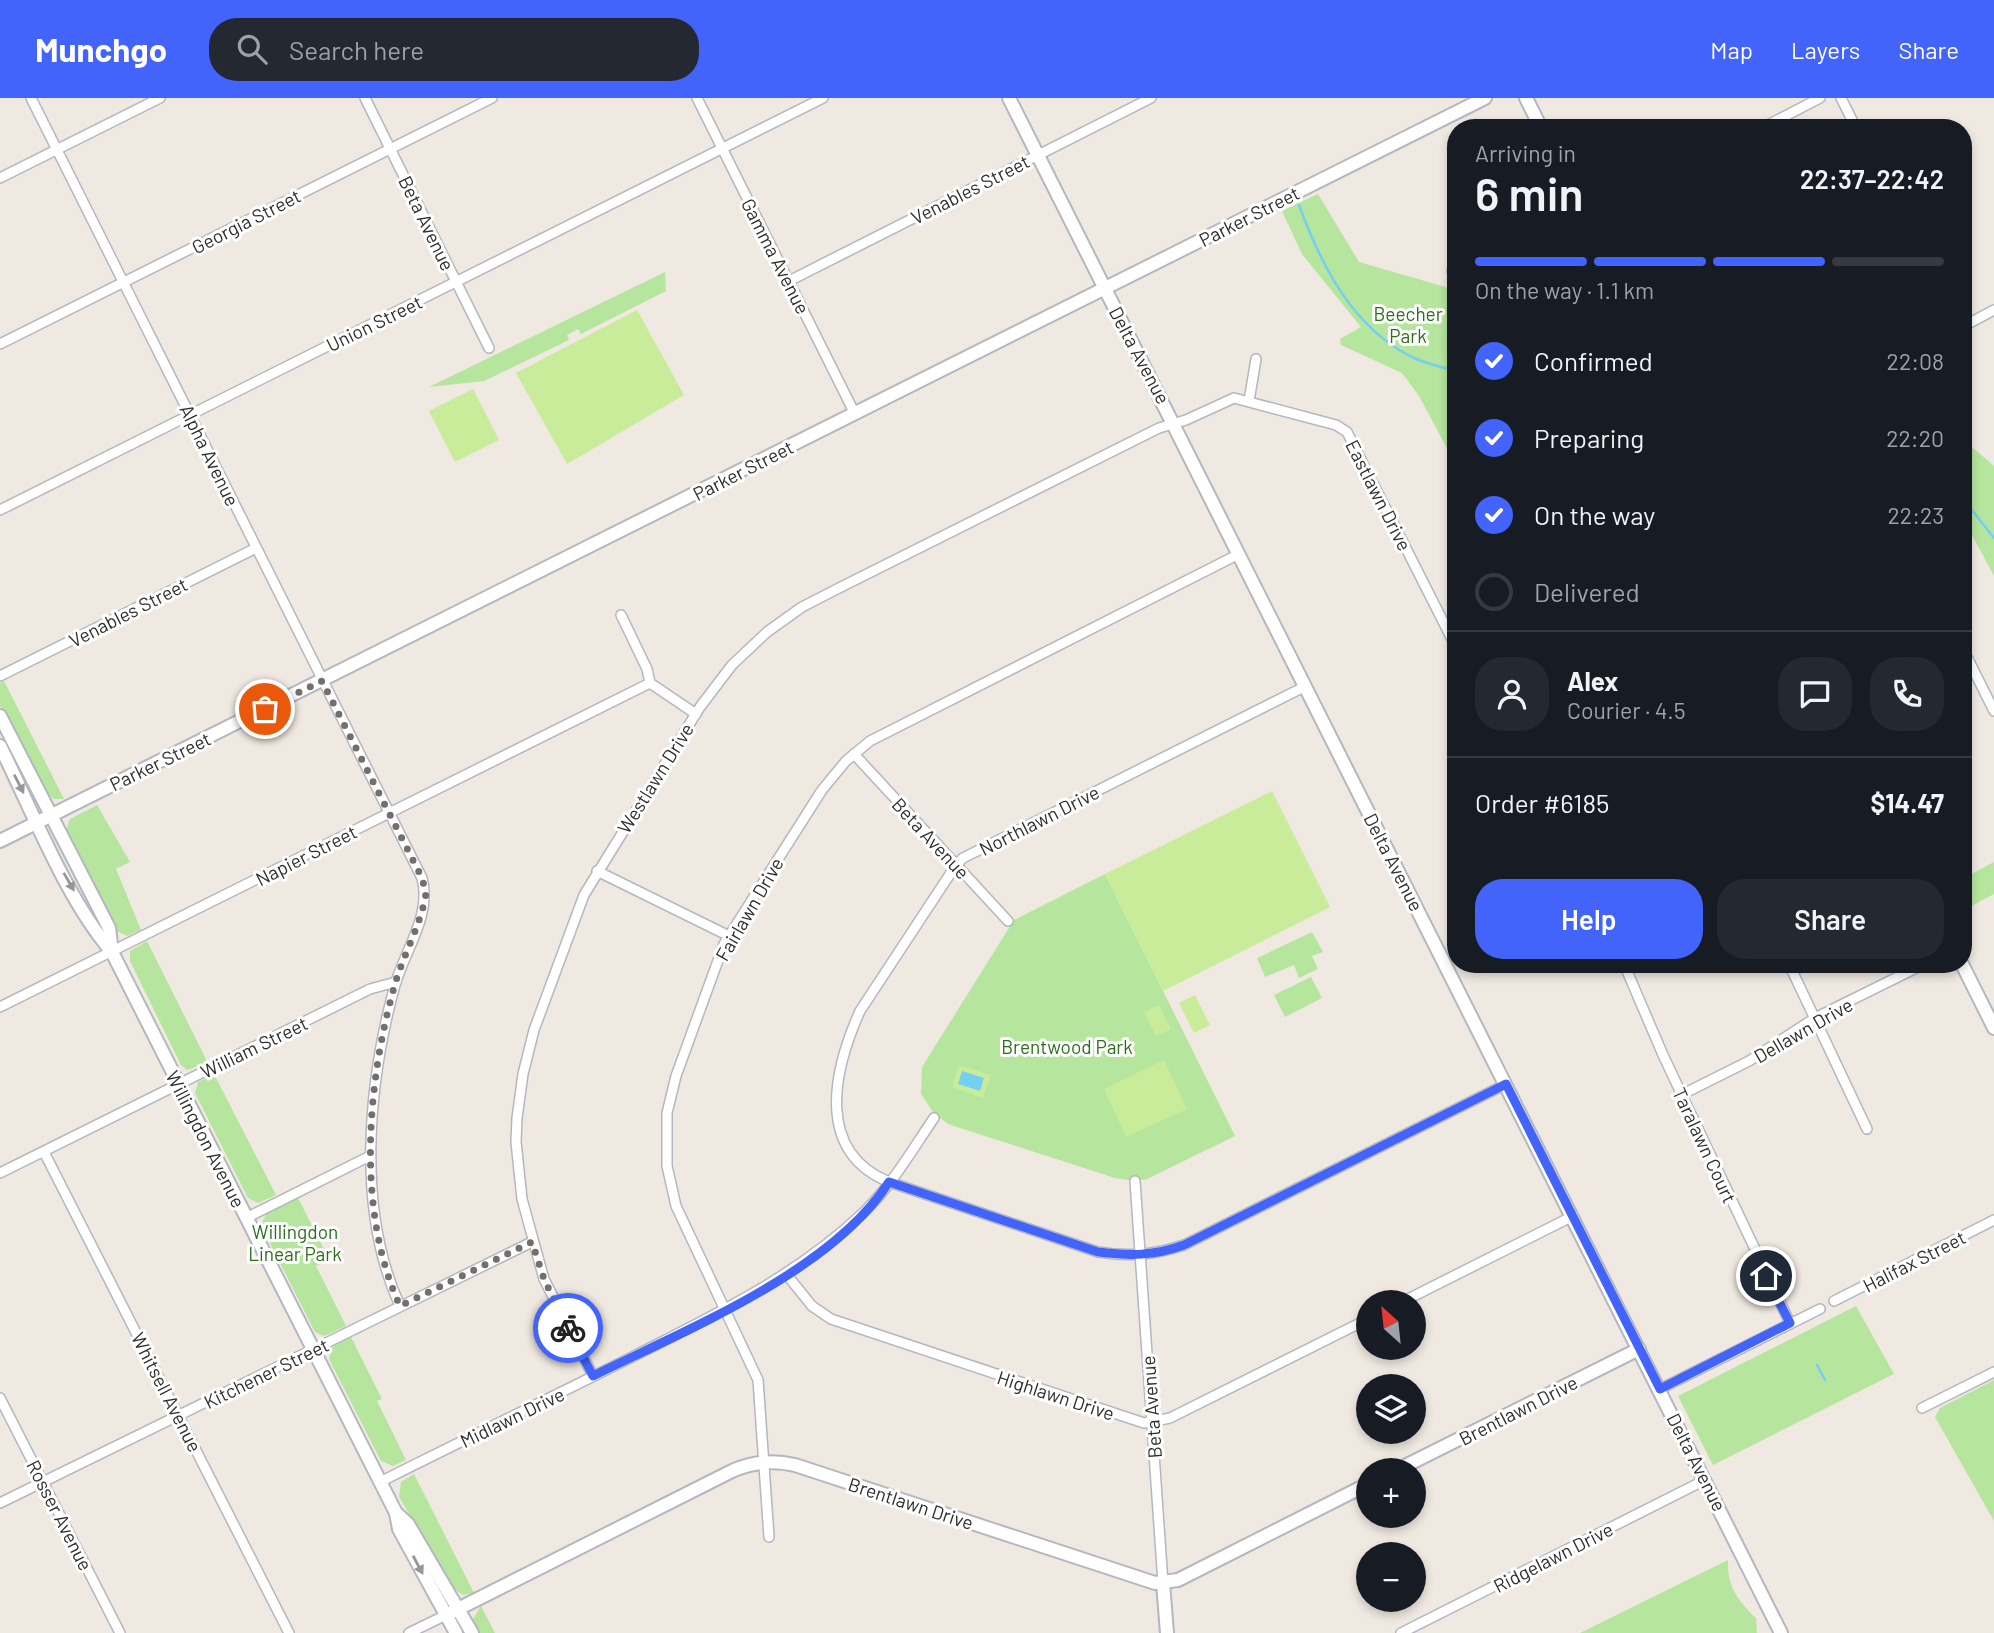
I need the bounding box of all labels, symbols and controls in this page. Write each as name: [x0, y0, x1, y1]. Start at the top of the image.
search box: [209, 18, 699, 81]
text: Munchgo: [35, 29, 167, 69]
icon: search: [233, 30, 271, 68]
text: Search here: [289, 34, 424, 65]
text: Map: [1710, 35, 1753, 64]
text: Layers: [1791, 35, 1860, 64]
text: Share: [1898, 35, 1959, 64]
text: Arriving in: [1475, 139, 1576, 167]
street label: Venables Street: [907, 149, 1033, 229]
text: 22:37–22:42: [1800, 163, 1944, 194]
text: 6 min: [1475, 165, 1583, 220]
street label: Beta Avenue: [394, 172, 460, 274]
street label: Parker Street: [1195, 181, 1303, 251]
street label: Georgia Street: [188, 184, 304, 258]
street label: Gamma Avenue: [737, 194, 815, 318]
text: On the way · 1.1 km: [1475, 276, 1654, 304]
street label: Union Street: [322, 290, 426, 356]
street label: Delta Avenue: [1105, 302, 1175, 408]
park label: Beecher Park: [1373, 302, 1443, 347]
icon: check: [1475, 342, 1513, 380]
text: Confirmed: [1534, 345, 1653, 376]
text: 22:08: [1887, 347, 1944, 375]
street label: Alpha Avenue: [175, 400, 245, 510]
icon: check: [1475, 419, 1513, 457]
text: Preparing: [1534, 422, 1644, 453]
text: 22:20: [1886, 424, 1944, 452]
street label: Parker Street: [689, 435, 797, 505]
street label: Eastlawn Drive: [1341, 436, 1417, 554]
icon: check: [1475, 496, 1513, 534]
text: On the way: [1534, 499, 1655, 530]
text: 22:23: [1888, 501, 1944, 529]
street label: Venables Street: [65, 572, 191, 652]
text: Delivered: [1534, 576, 1640, 607]
button: person: [1475, 657, 1549, 731]
button: chat: [1778, 657, 1852, 731]
button: phone: [1870, 657, 1944, 731]
text: Alex: [1567, 665, 1618, 696]
pin: [235, 679, 295, 739]
icon: bag: [246, 690, 284, 728]
text: Courier · 4.5: [1567, 696, 1686, 724]
street label: Westlawn Drive: [612, 719, 698, 837]
street label: Parker Street: [106, 727, 214, 795]
one-way arrow: [14, 774, 25, 794]
street label: Northlawn Drive: [975, 780, 1103, 860]
text: Order #6185: [1475, 787, 1609, 818]
text: $14.47: [1870, 787, 1944, 818]
street label: Beta Avenue: [888, 793, 974, 883]
street label: Delta Avenue: [1359, 809, 1429, 915]
street label: Napier Street: [252, 820, 360, 890]
street label: Fairlawn Drive: [710, 853, 788, 965]
one-way arrow: [62, 873, 75, 892]
button: Help: [1475, 879, 1703, 959]
button: Share: [1717, 879, 1944, 959]
street label: Dellawn Drive: [1749, 992, 1857, 1068]
street label: William Street: [197, 1011, 311, 1083]
park label: Brentwood Park: [1001, 1035, 1133, 1058]
street label: Willingdon Avenue: [162, 1067, 250, 1211]
street label: Taralawn Court: [1668, 1084, 1742, 1206]
park label: Willingdon Linear Park: [248, 1220, 342, 1265]
street label: Halifax Street: [1859, 1225, 1969, 1297]
pin: [1736, 1246, 1796, 1306]
icon: home: [1747, 1257, 1785, 1295]
north arrow: [1356, 1290, 1426, 1360]
map controls: [1356, 1290, 1426, 1612]
courier: [533, 1293, 603, 1363]
icon: bike: [549, 1309, 587, 1347]
street label: Whitsell Avenue: [127, 1328, 207, 1456]
street label: Kitchener Street: [200, 1333, 332, 1413]
street label: Beta Avenue: [1136, 1355, 1166, 1459]
street label: Highlawn Drive: [995, 1365, 1117, 1425]
street label: Brentlawn Drive: [1455, 1370, 1581, 1450]
button: layers: [1356, 1374, 1426, 1444]
street label: Midlawn Drive: [456, 1382, 568, 1452]
street label: Delta Avenue: [1662, 1409, 1732, 1515]
street label: Rosser Avenue: [22, 1456, 98, 1574]
button: +: [1356, 1458, 1426, 1528]
street label: Brentlawn Drive: [846, 1472, 976, 1534]
street label: Ridgelawn Drive: [1489, 1517, 1617, 1597]
button: −: [1356, 1542, 1426, 1612]
one-way arrow: [411, 1556, 423, 1576]

